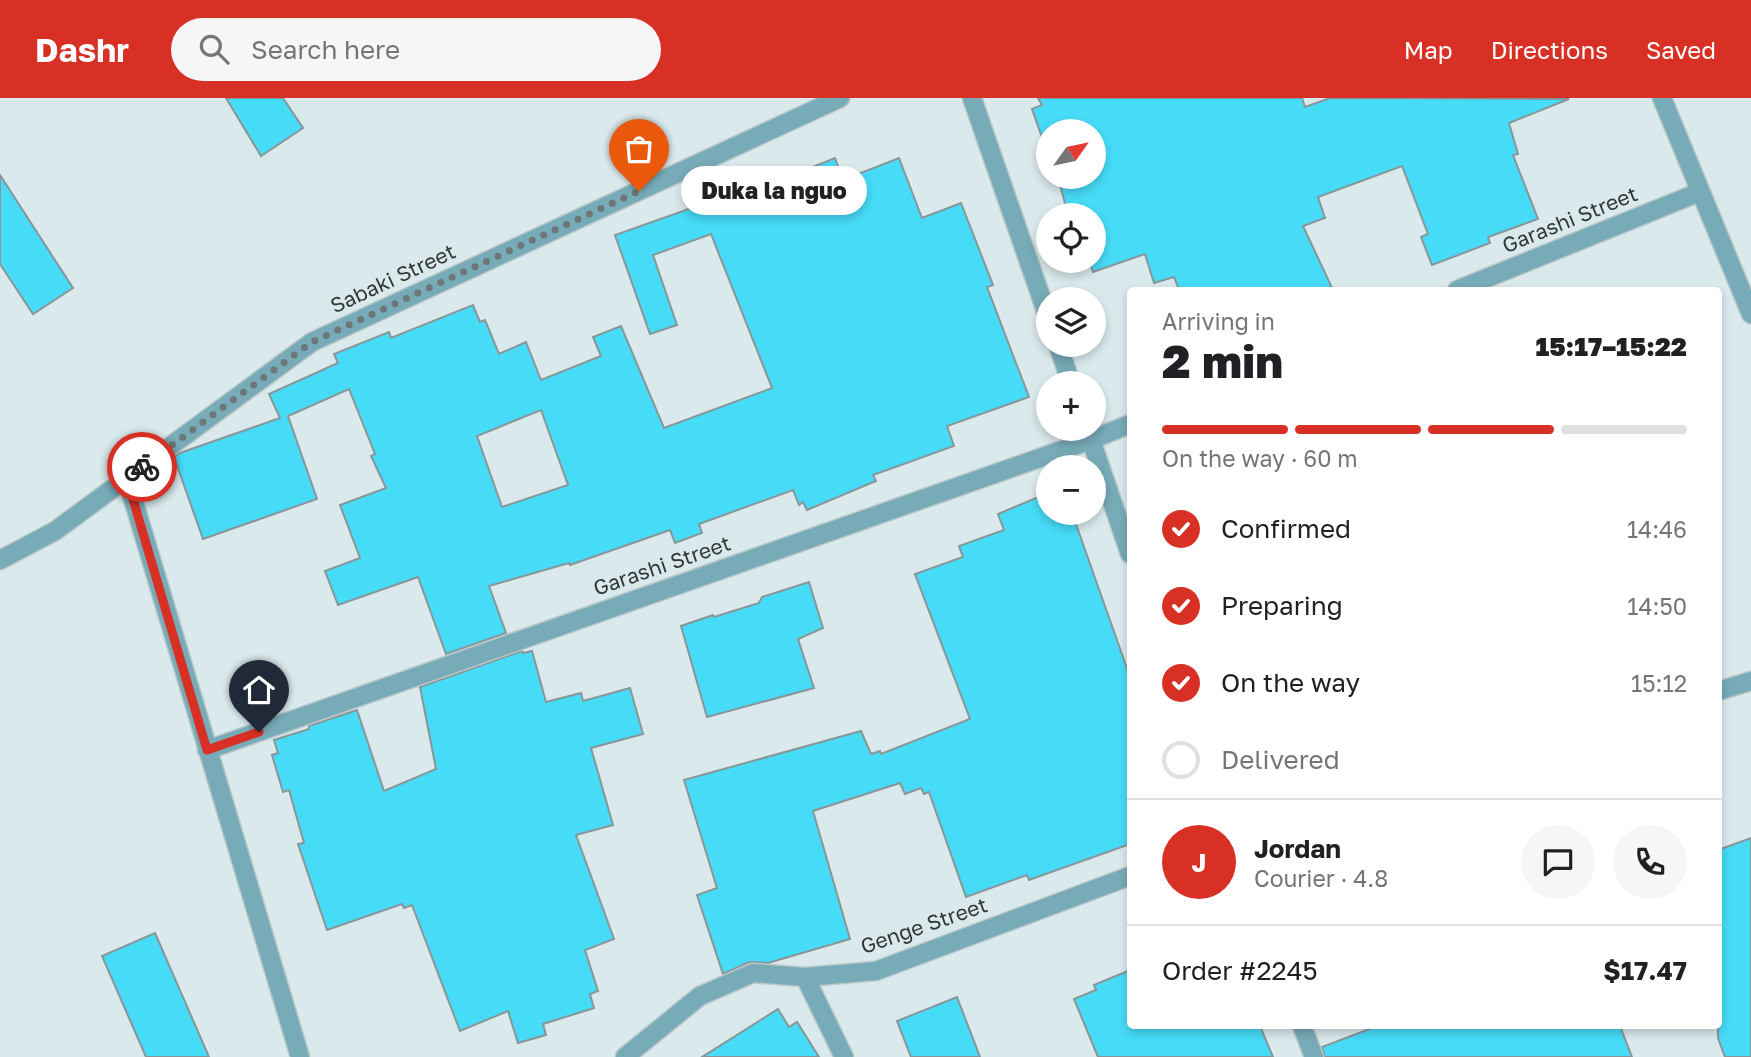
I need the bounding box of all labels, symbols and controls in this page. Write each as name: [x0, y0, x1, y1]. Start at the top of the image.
search box: [171, 18, 661, 81]
text: Dashr: [35, 30, 129, 69]
icon: search: [195, 30, 233, 68]
text: Search here: [251, 34, 400, 65]
text: Map: [1404, 35, 1453, 64]
text: Directions: [1491, 35, 1608, 64]
text: Saved: [1646, 35, 1716, 64]
pin: [609, 119, 669, 191]
north arrow: [1036, 119, 1106, 189]
map controls: [1036, 119, 1106, 525]
icon: bag: [620, 130, 658, 168]
callout: Duka la nguo: [681, 166, 866, 216]
text: Duka la nguo: [701, 176, 847, 204]
street label: Garashi Street: [1498, 180, 1641, 258]
button: locate: [1036, 203, 1106, 273]
street label: Sabaki Street: [326, 238, 459, 318]
button: layers: [1036, 287, 1106, 357]
text: Arriving in: [1162, 307, 1275, 335]
text: 15:17–15:22: [1536, 331, 1687, 362]
text: 2 min: [1162, 333, 1283, 388]
button: +: [1036, 371, 1106, 441]
courier: [107, 432, 177, 502]
text: On the way · 60 m: [1162, 444, 1358, 472]
icon: bike: [123, 448, 161, 486]
button: −: [1036, 455, 1106, 525]
icon: check: [1162, 510, 1200, 548]
text: Confirmed: [1221, 513, 1351, 544]
text: 14:46: [1627, 515, 1687, 543]
street label: Garashi Street: [590, 529, 734, 601]
icon: check: [1162, 587, 1200, 625]
text: Preparing: [1221, 590, 1343, 621]
text: 14:50: [1627, 592, 1687, 620]
pin: [229, 660, 289, 732]
icon: check: [1162, 664, 1200, 702]
text: On the way: [1221, 667, 1360, 698]
text: 15:12: [1631, 669, 1687, 697]
icon: home: [240, 671, 278, 709]
text: Delivered: [1221, 744, 1340, 775]
button: chat: [1521, 825, 1595, 899]
button: phone: [1613, 825, 1687, 899]
text: Jordan: [1254, 833, 1341, 864]
text: J: [1192, 847, 1206, 878]
text: Courier · 4.8: [1254, 864, 1388, 892]
street label: Genge Street: [857, 891, 991, 959]
text: Order #2245: [1162, 955, 1318, 986]
text: $17.47: [1603, 955, 1687, 986]

